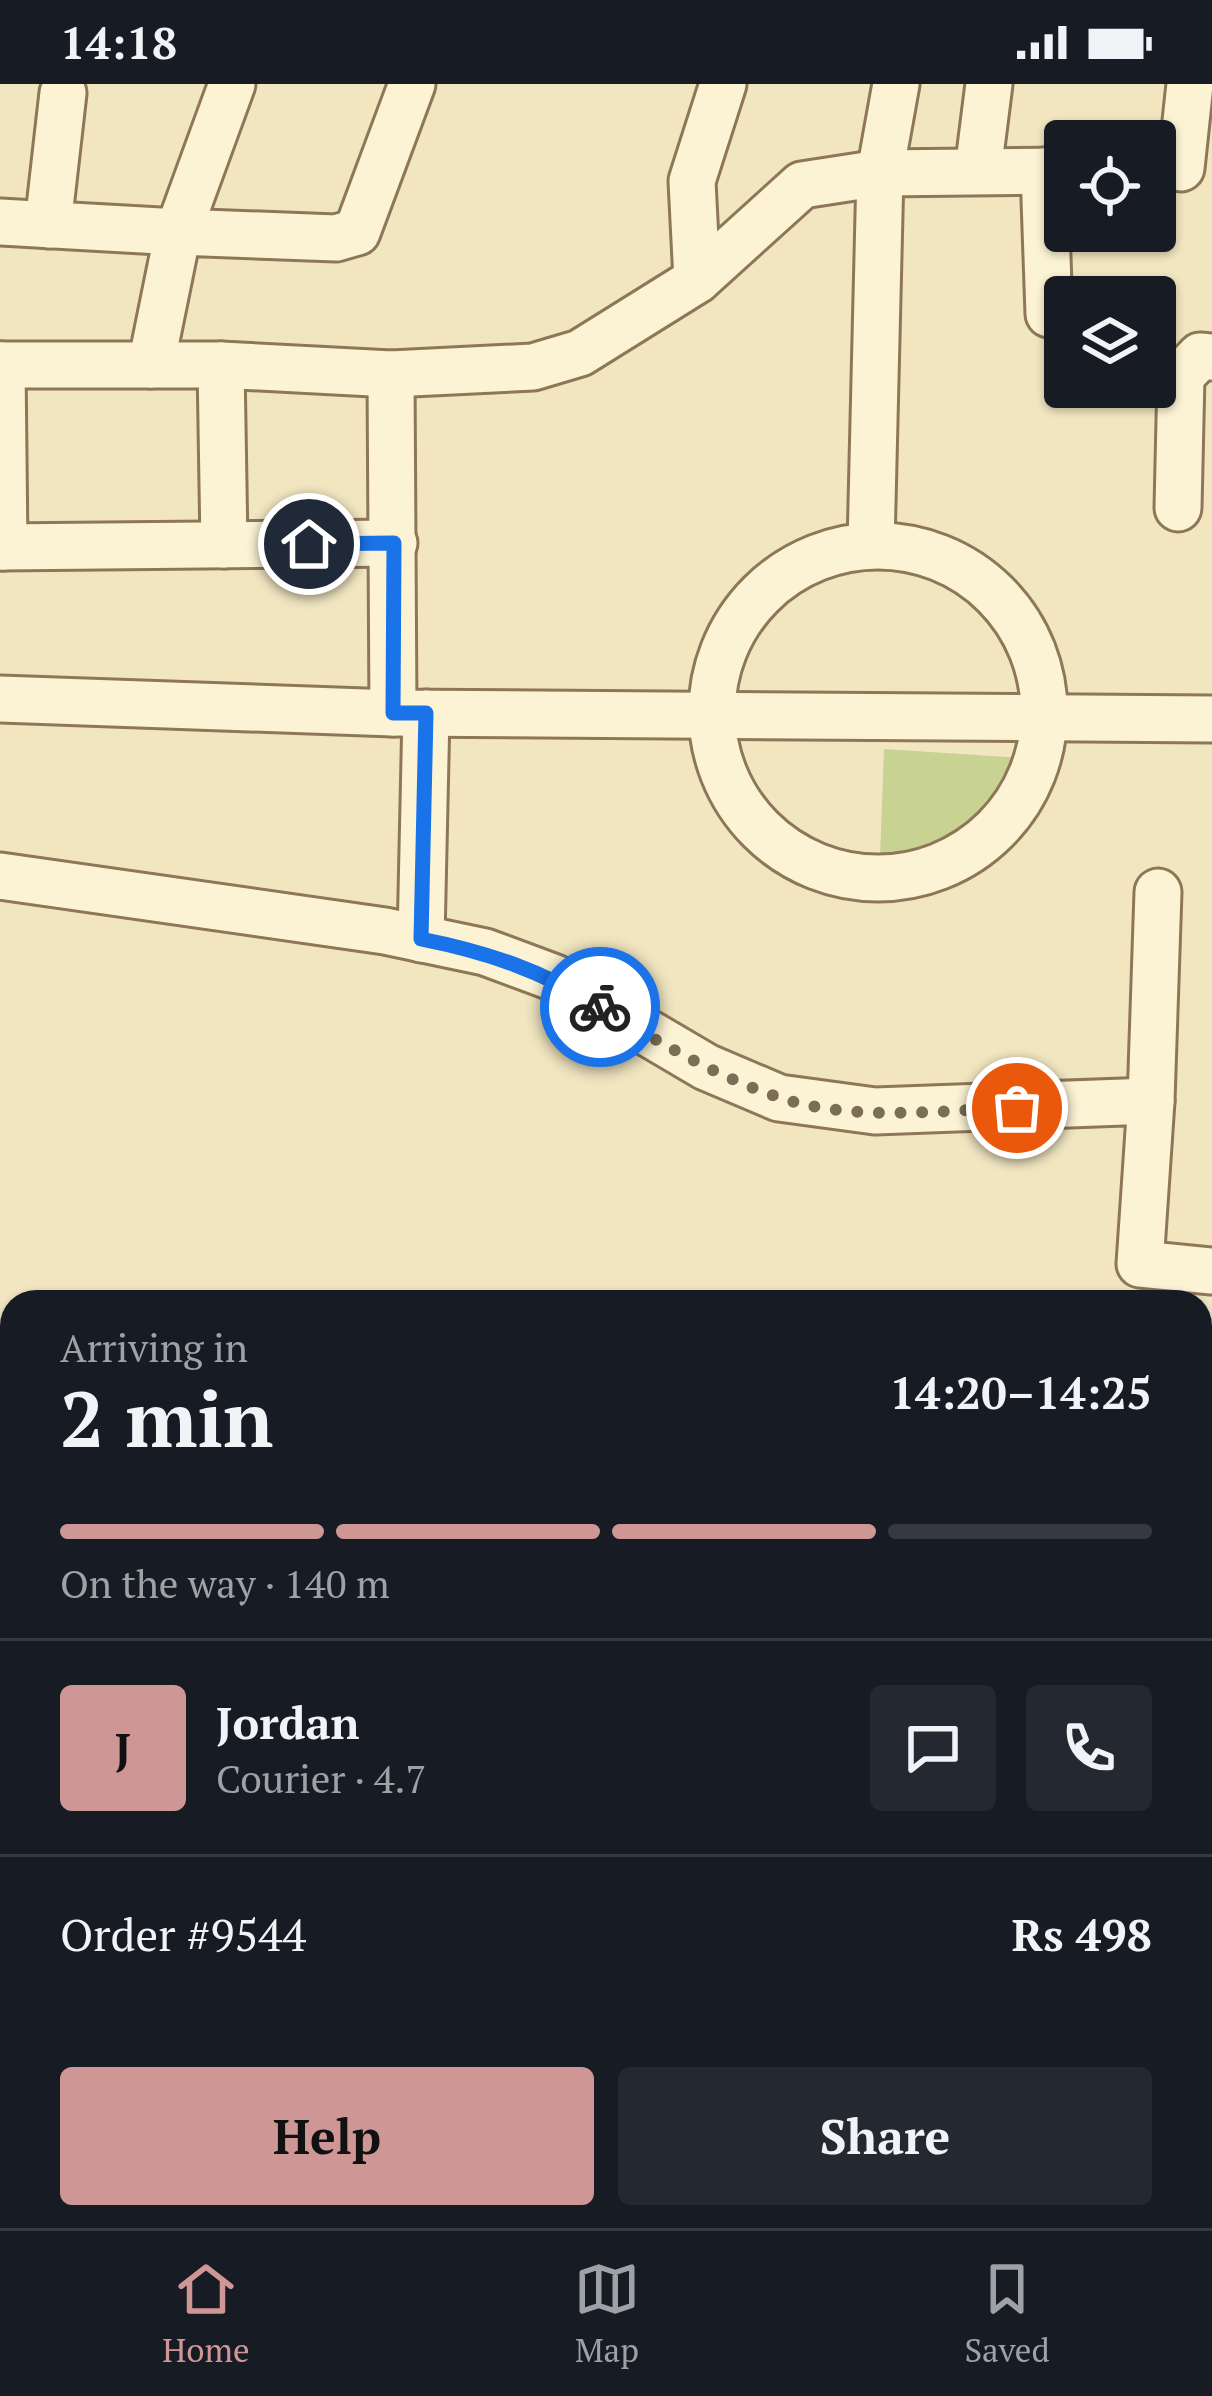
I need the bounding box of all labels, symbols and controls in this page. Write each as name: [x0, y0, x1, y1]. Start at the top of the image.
text: 14:18: [60, 12, 177, 72]
map controls: [1044, 120, 1176, 408]
button: locate: [1044, 120, 1176, 252]
button: layers: [1044, 276, 1176, 408]
pin: [258, 493, 360, 595]
icon: home: [276, 511, 342, 577]
courier: [540, 947, 660, 1067]
icon: bike: [567, 974, 633, 1040]
pin: [966, 1057, 1068, 1159]
icon: bag: [984, 1075, 1050, 1141]
text: Arriving in: [60, 1321, 248, 1373]
text: 14:20–14:25: [890, 1362, 1152, 1422]
text: 2 min: [60, 1366, 273, 1469]
text: On the way · 140 m: [60, 1557, 390, 1609]
button: chat: [870, 1685, 996, 1811]
button: phone: [1026, 1685, 1152, 1811]
text: Jordan: [216, 1692, 360, 1752]
text: J: [115, 1718, 131, 1778]
text: Courier · 4.7: [216, 1752, 426, 1804]
text: Order #9544: [60, 1904, 306, 1964]
text: Rs 498: [1012, 1904, 1152, 1964]
button: Help: [60, 2067, 594, 2205]
button: Share: [618, 2067, 1152, 2205]
tab: Home: [162, 2256, 250, 2371]
tab: Map: [574, 2256, 640, 2371]
tab: Saved: [964, 2256, 1050, 2371]

